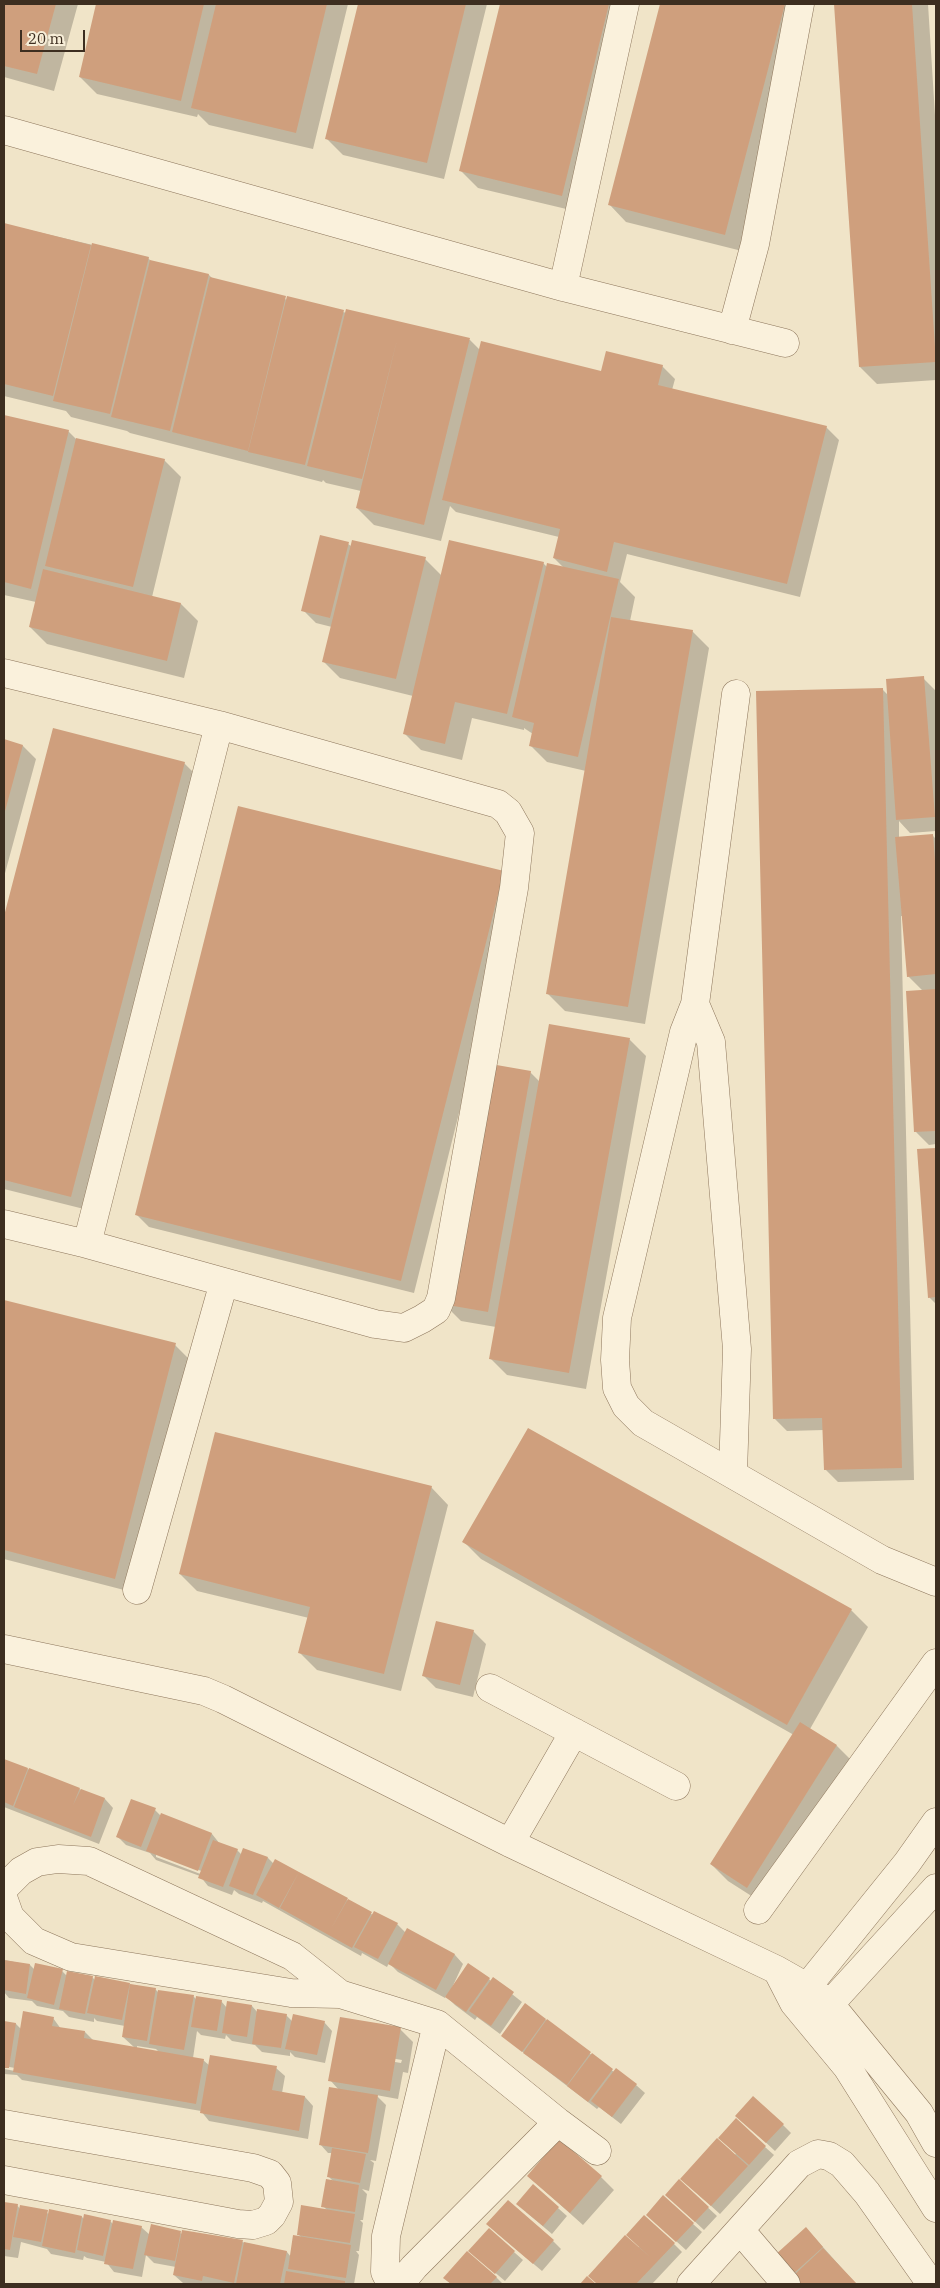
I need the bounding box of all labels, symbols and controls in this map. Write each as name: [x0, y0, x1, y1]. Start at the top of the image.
scale bar: [22, 20, 88, 52]
text: 20 m: [28, 29, 64, 48]

